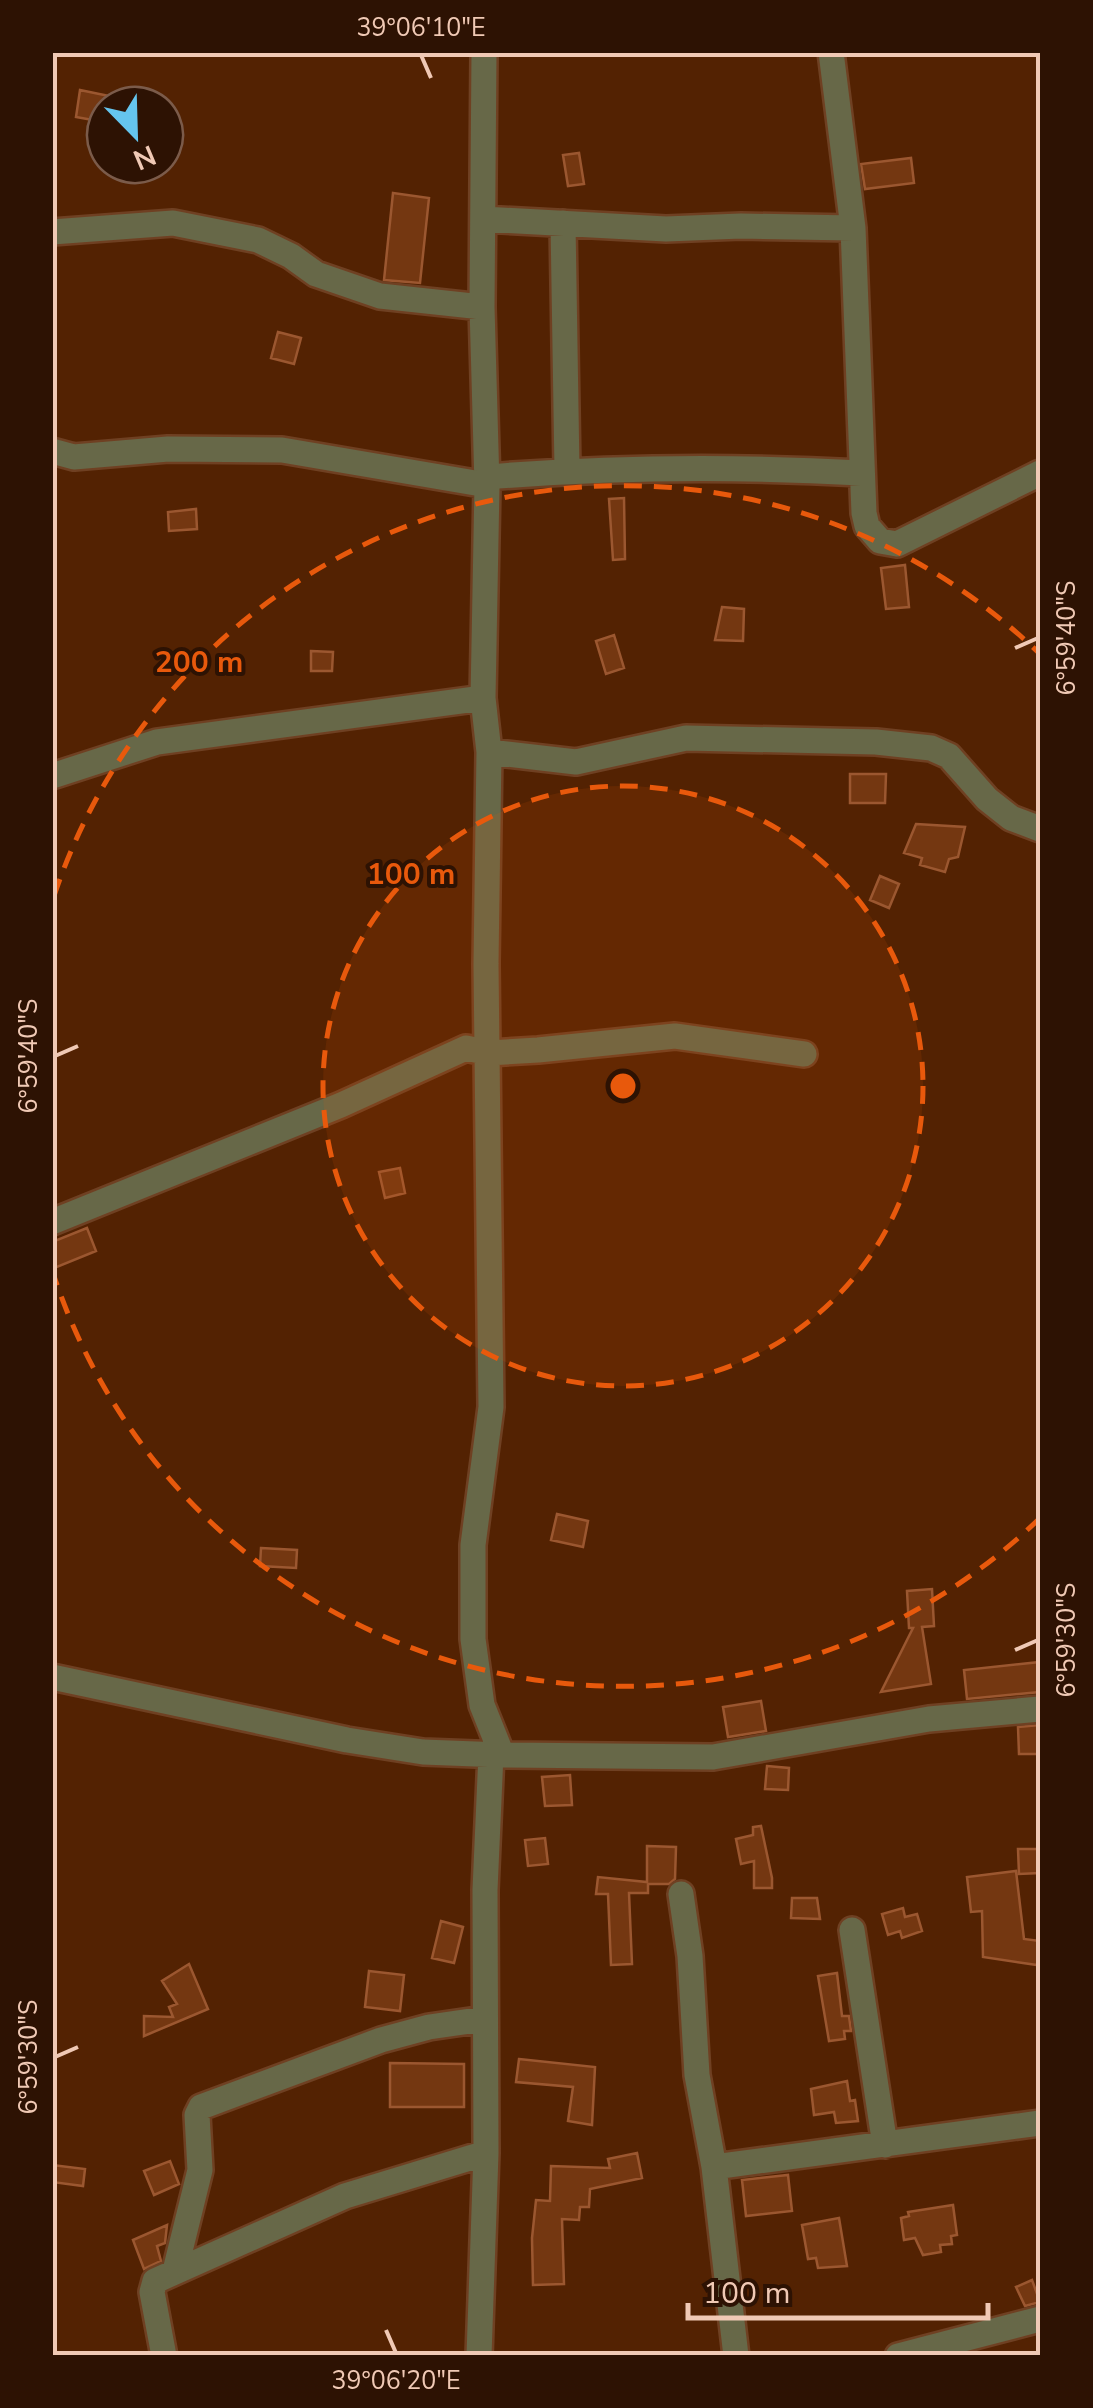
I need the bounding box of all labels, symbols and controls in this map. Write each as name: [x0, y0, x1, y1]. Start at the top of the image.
text: 39°06'10"E: [356, 11, 486, 45]
north arrow: [85, 85, 185, 185]
text: N: [127, 136, 161, 179]
text: 6°59'40"S: [1050, 581, 1084, 695]
text: 200 m: [155, 642, 243, 683]
text: 100 m: [367, 854, 455, 895]
text: 6°59'40"S: [12, 999, 46, 1113]
centre of rings: [605, 1068, 641, 1104]
text: 6°59'30"S: [1050, 1583, 1084, 1697]
text: 6°59'30"S: [12, 2000, 46, 2114]
scale bar: [688, 2258, 988, 2320]
text: 100 m: [703, 2273, 790, 2314]
text: 39°06'20"E: [331, 2364, 461, 2398]

